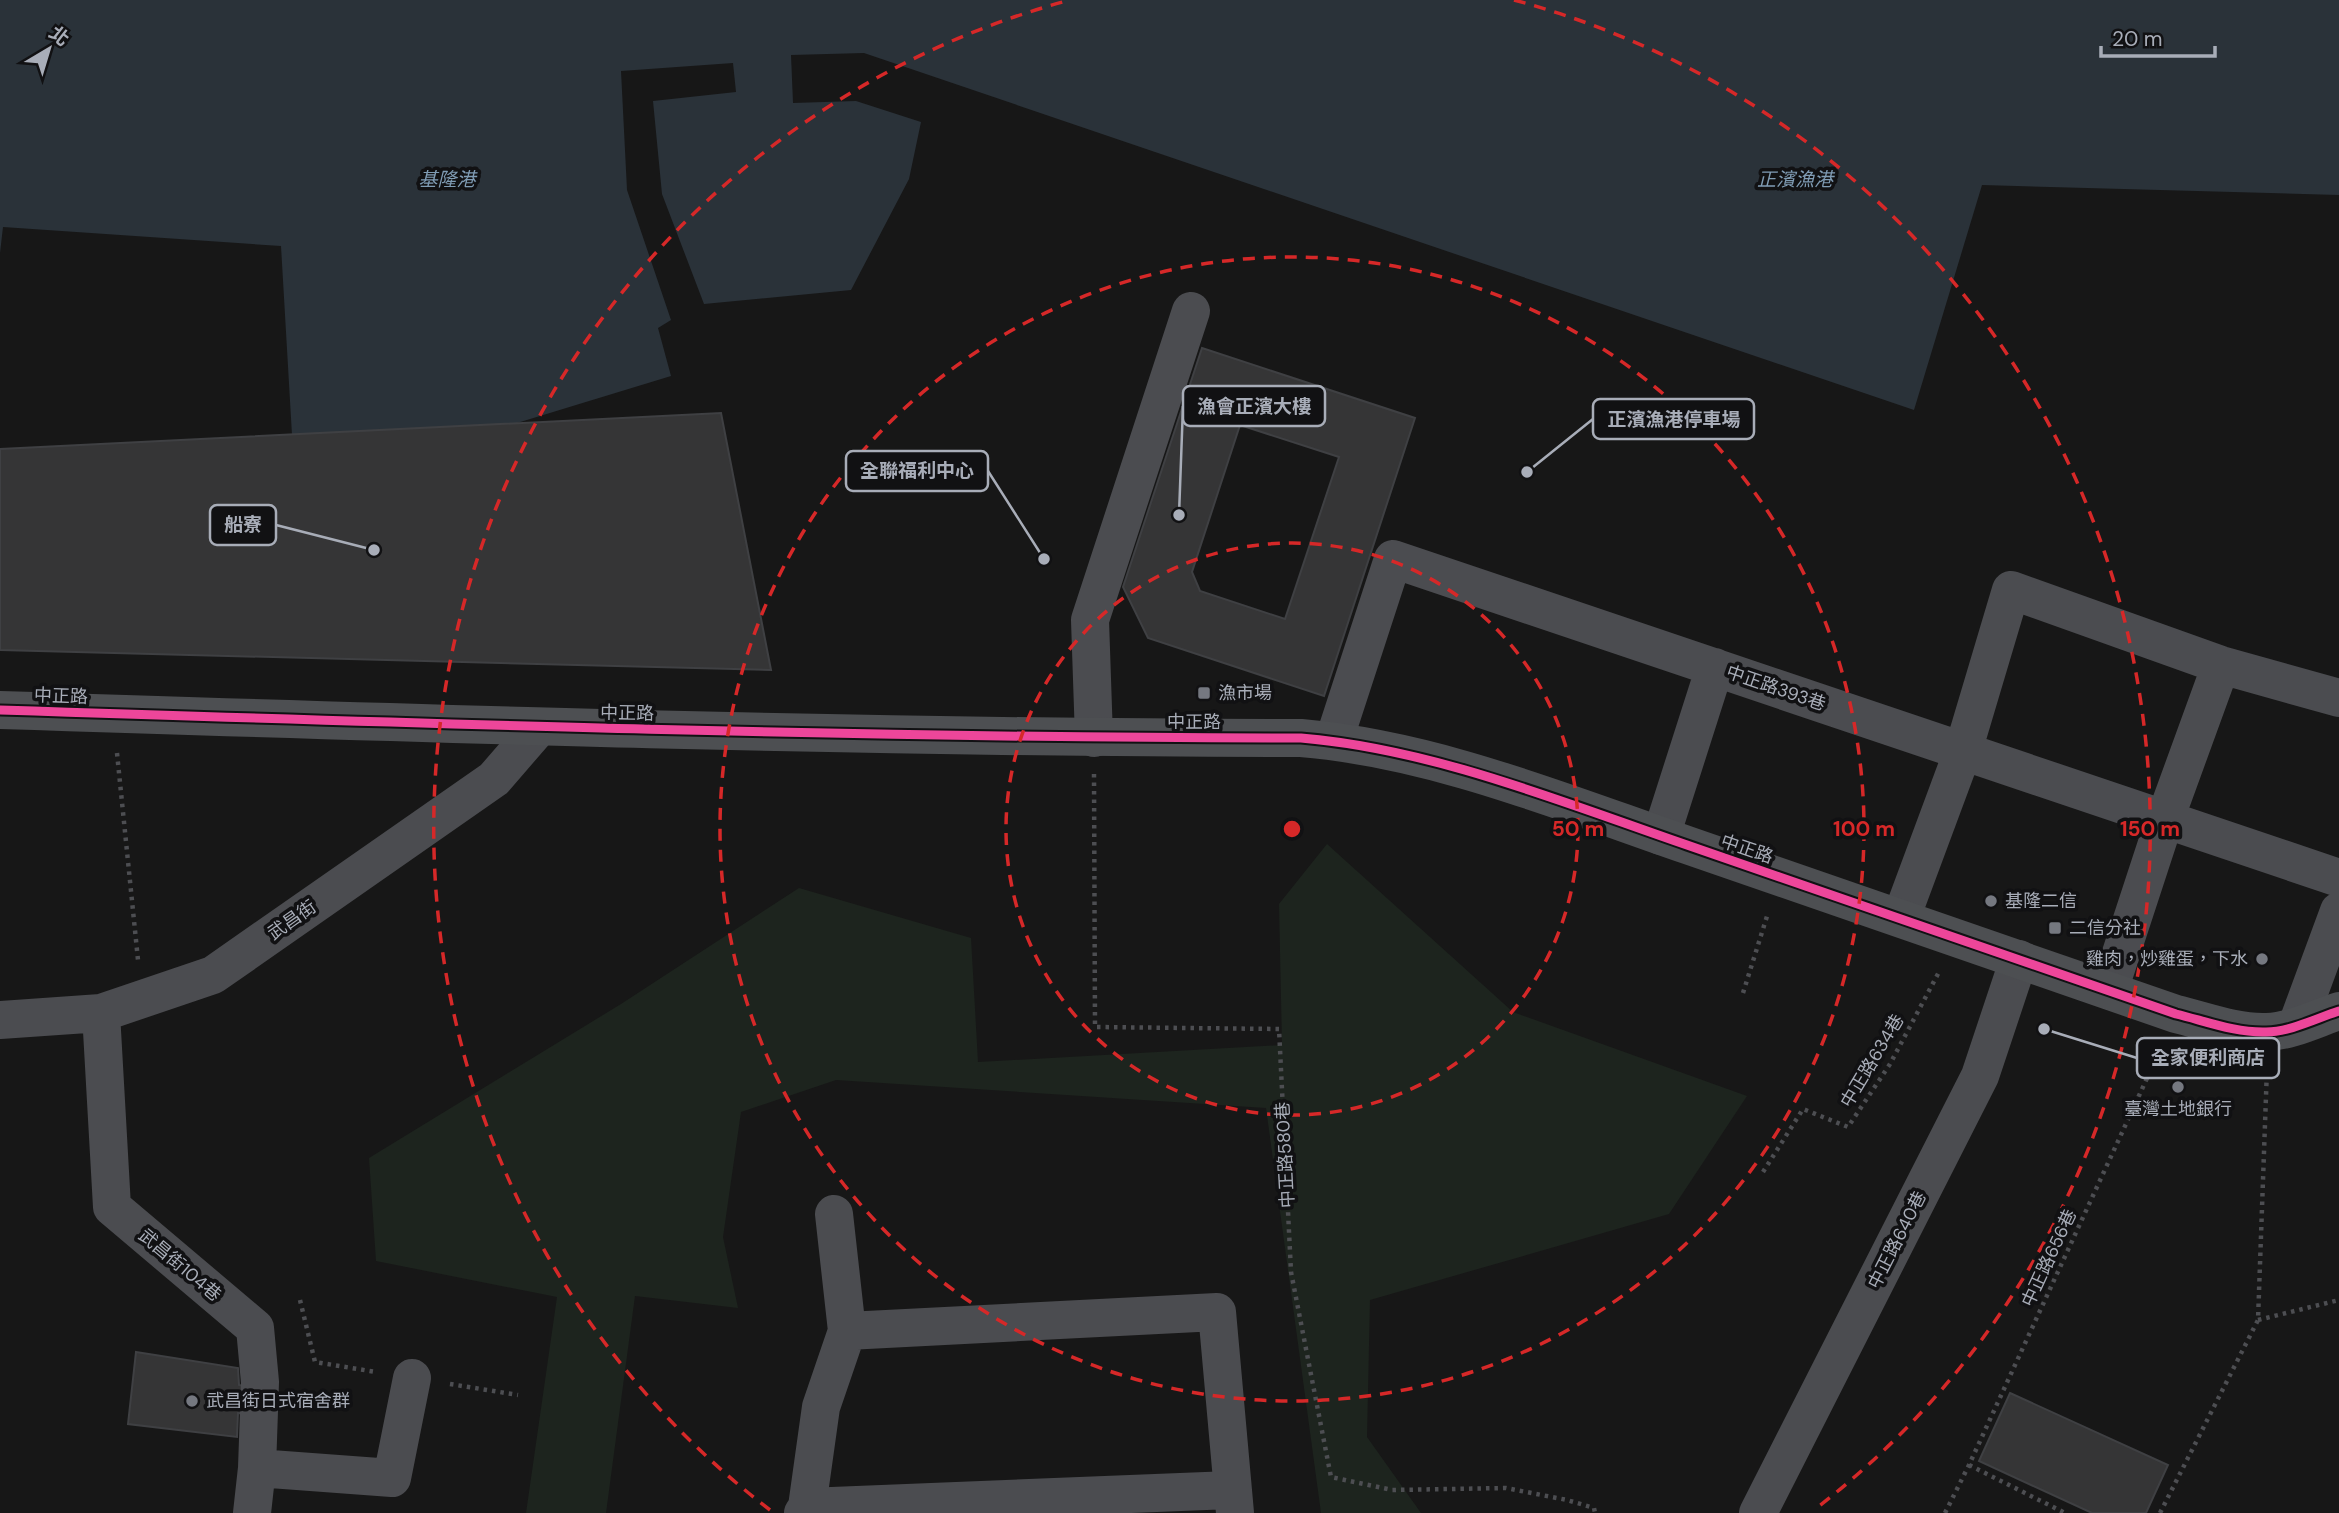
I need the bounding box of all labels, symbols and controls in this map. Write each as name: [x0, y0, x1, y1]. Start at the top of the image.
north arrow: [14, 14, 84, 84]
scale bar: [2101, 14, 2215, 58]
text: 北: [44, 20, 74, 52]
text: 20 m: [2112, 25, 2163, 53]
water label: 基隆港: [418, 167, 478, 192]
water label: 正濱漁港: [1757, 167, 1836, 192]
callout: 漁會正濱大樓: [1183, 386, 1325, 426]
text: 漁會正濱大樓: [1197, 394, 1311, 419]
callout: 正濱漁港停車場: [1593, 399, 1754, 439]
text: 正濱漁港停車場: [1607, 407, 1741, 432]
callout: 全聯福利中心: [846, 451, 988, 491]
text: 全聯福利中心: [860, 458, 974, 483]
callout: 船寮: [210, 505, 276, 545]
text: 船寮: [224, 512, 262, 537]
street label: 中正路393巷: [1723, 660, 1829, 716]
place label: 漁市場: [1218, 681, 1272, 705]
street label: 中正路: [34, 683, 88, 709]
marker: 漁市場: [1196, 685, 1212, 701]
street label: 中正路: [600, 701, 654, 725]
street label: 中正路: [1167, 710, 1221, 734]
text: 50 m: [1552, 815, 1604, 843]
text: 100 m: [1833, 815, 1895, 843]
text: 150 m: [2120, 815, 2180, 843]
centre of rings: [1280, 817, 1304, 841]
street label: 中正路: [1718, 829, 1776, 869]
place label: 基隆二信: [2005, 889, 2077, 913]
marker: 基隆二信: [1983, 893, 1999, 909]
street label: 武昌街: [263, 895, 321, 945]
place label: 二信分社: [2069, 916, 2141, 940]
marker: 二信分社: [2047, 920, 2063, 936]
place label: 雞肉，炒雞蛋，下水: [2086, 947, 2248, 971]
marker: 雞肉，炒雞蛋，下水: [2254, 951, 2270, 967]
street label: 中正路634巷: [1835, 1010, 1909, 1112]
callout: 全家便利商店: [2137, 1038, 2279, 1078]
text: 全家便利商店: [2151, 1045, 2265, 1070]
marker: 臺灣土地銀行: [2170, 1079, 2186, 1095]
place label: 臺灣土地銀行: [2124, 1097, 2232, 1121]
street label: 中正路580巷: [1270, 1101, 1300, 1209]
street label: 中正路640巷: [1862, 1187, 1932, 1293]
street label: 中正路656巷: [2016, 1205, 2082, 1311]
street label: 武昌街104巷: [134, 1223, 226, 1307]
place label: 武昌街日式宿舍群: [206, 1389, 350, 1413]
marker: 武昌街日式宿舍群: [184, 1393, 200, 1409]

